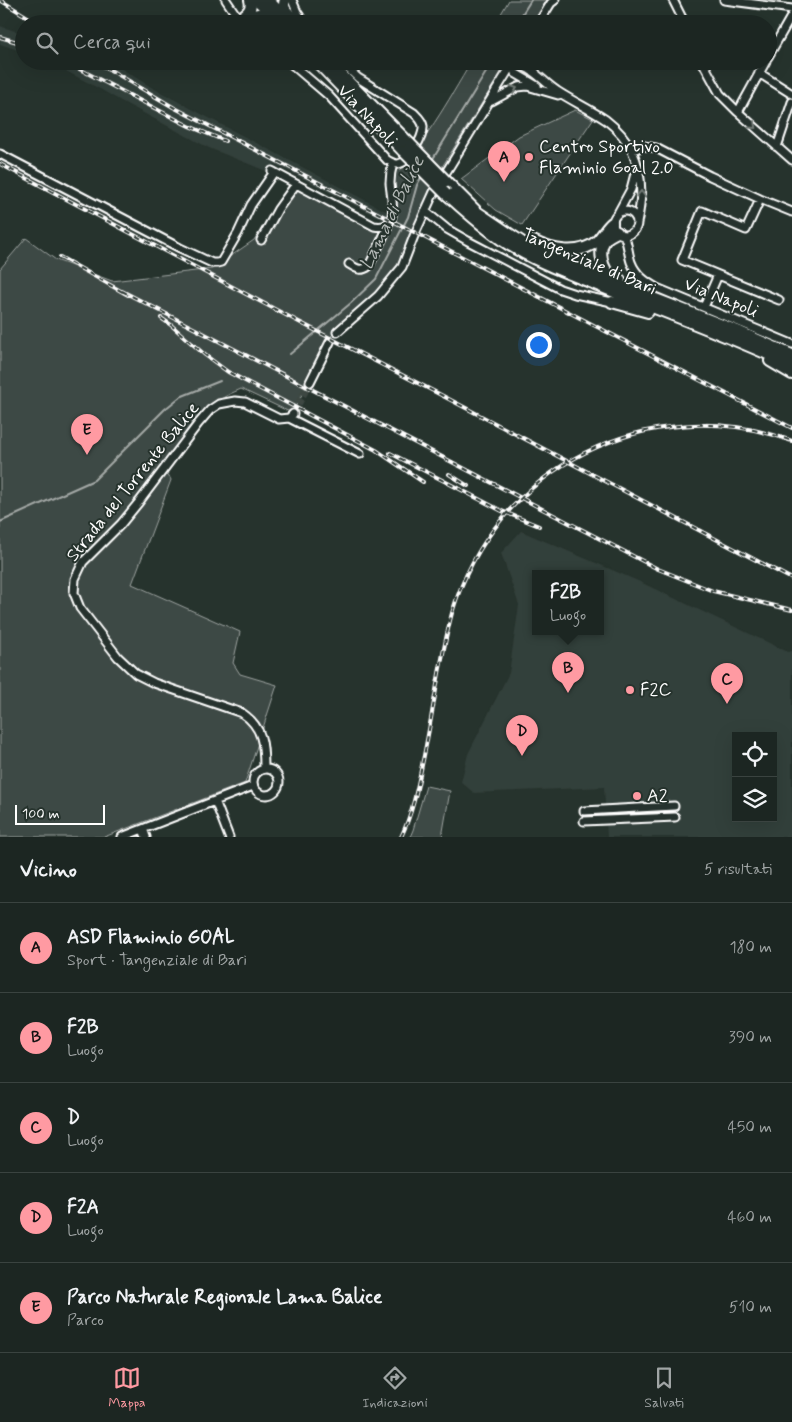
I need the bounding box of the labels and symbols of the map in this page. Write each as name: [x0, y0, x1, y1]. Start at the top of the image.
street label: Via Napoli: [332, 79, 402, 153]
one-way arrow: [509, 85, 518, 95]
one-way arrow: [748, 120, 757, 129]
place label: Centro Sportivo Flaminio Goal 2.0: [539, 135, 674, 180]
pin: A: [488, 141, 520, 182]
water label: Lama di Balice: [354, 151, 431, 274]
marker: Centro Sportivo Flaminio Goal 2.0: [523, 151, 535, 163]
one-way arrow: [636, 190, 646, 198]
street label: Tangenziale di Bari: [518, 223, 660, 302]
street label: Via Napoli: [680, 272, 762, 324]
your location: [526, 332, 552, 358]
street label: Strada del Torrente Balice: [61, 397, 205, 567]
pin: E: [71, 414, 103, 455]
pin: B: [552, 652, 584, 693]
pin: C: [711, 663, 743, 704]
place label: F2C: [640, 678, 671, 702]
marker: F2C: [624, 684, 636, 696]
pin: D: [506, 715, 538, 756]
place label: A2: [647, 784, 668, 808]
marker: A2: [631, 790, 643, 802]
scale bar: [15, 802, 105, 825]

